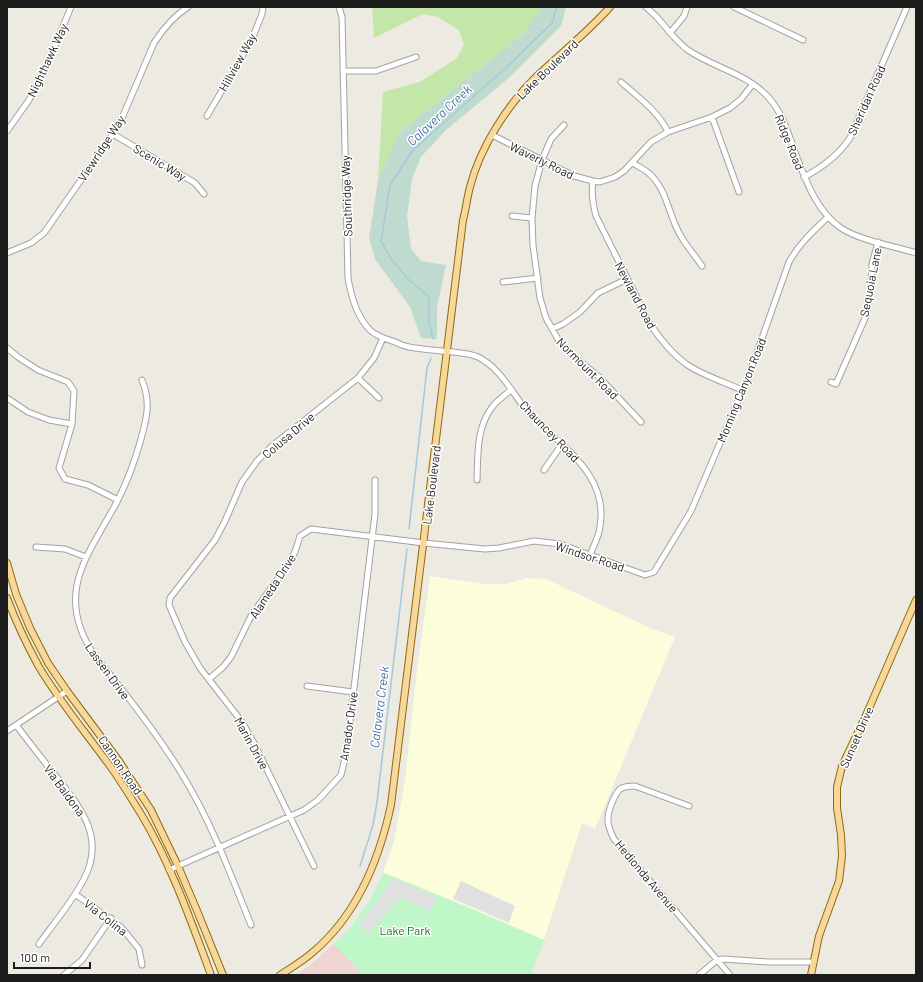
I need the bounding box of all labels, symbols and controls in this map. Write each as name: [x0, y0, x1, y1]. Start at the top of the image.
street label: Nighthawk Way: [24, 21, 70, 99]
street label: Hillview Way: [215, 30, 259, 93]
street label: Lake Boulevard: [514, 36, 580, 102]
street label: Sheridan Road: [844, 63, 888, 137]
water label: Calavera Creek: [403, 81, 475, 149]
street label: Viewridge Way: [74, 112, 128, 184]
street label: Ridge Road: [773, 112, 807, 172]
street label: Waverly Road: [508, 138, 576, 182]
street label: Scenic Way: [131, 141, 189, 184]
street label: Southridge Way: [338, 155, 354, 237]
street label: Sequoia Lane: [856, 246, 884, 318]
street label: Newland Road: [613, 259, 659, 331]
street label: Normount Road: [554, 334, 622, 402]
street label: Morning Canyon Road: [714, 336, 768, 444]
street label: Chauncey Road: [517, 398, 583, 464]
street label: Colusa Drive: [259, 409, 317, 461]
street label: Lake Boulevard: [419, 445, 443, 525]
street label: Windsor Road: [554, 538, 626, 574]
street label: Alameda Drive: [246, 551, 298, 621]
street label: Lassen Drive: [83, 640, 133, 702]
water label: Calavera Creek: [366, 664, 392, 749]
street label: Amador Drive: [336, 690, 360, 762]
street label: Sunset Drive: [836, 704, 876, 770]
street label: Marin Drive: [232, 714, 272, 772]
street label: Cannon Road: [96, 733, 146, 797]
street label: Via Baldona: [41, 761, 89, 819]
street label: Hedionda Avenue: [613, 837, 681, 915]
street label: Via Colina: [82, 896, 130, 938]
park label: Lake Park: [379, 923, 431, 937]
scale bar: [14, 944, 90, 970]
text: 100 m: [20, 950, 50, 964]

